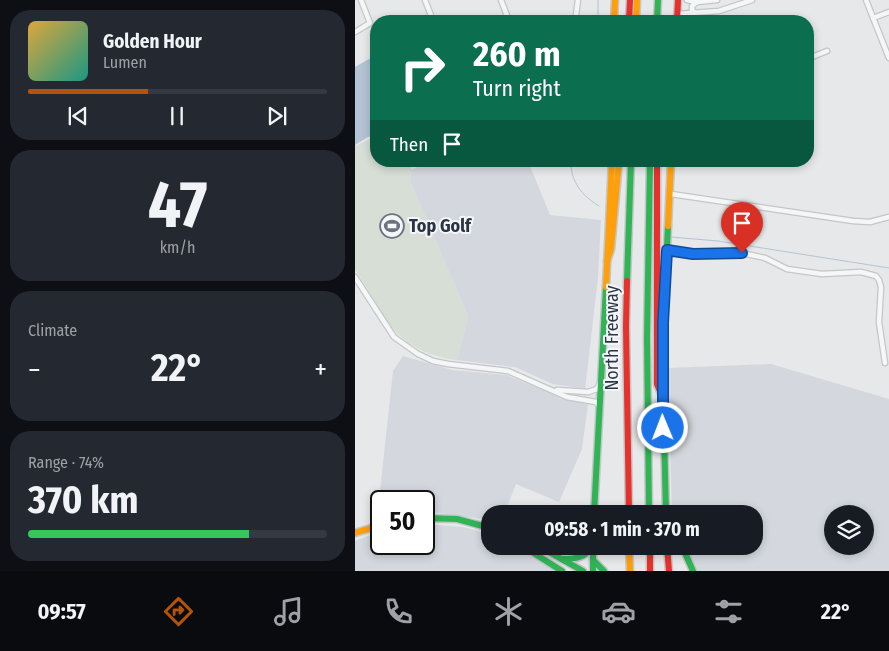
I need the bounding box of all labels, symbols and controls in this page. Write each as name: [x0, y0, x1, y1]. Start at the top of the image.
text: Golden Hour: [103, 30, 202, 53]
text: 260 m: [473, 33, 561, 75]
icon: right: [390, 35, 455, 100]
text: Lumen: [103, 53, 147, 72]
text: Turn right: [473, 75, 561, 102]
icon: previous: [64, 102, 92, 130]
icon: pause: [163, 102, 191, 130]
icon: next: [263, 102, 291, 130]
icon: arrive: [438, 130, 466, 158]
text: Then: [390, 133, 428, 156]
text: 47: [148, 166, 207, 244]
pin: [721, 202, 763, 253]
icon: arrive: [728, 209, 756, 237]
sports icon: Top Golf: [379, 213, 405, 239]
place label: Top Golf: [409, 215, 473, 237]
text: km/h: [160, 238, 195, 257]
street label: North Freeway: [601, 285, 623, 391]
text: Climate: [28, 321, 77, 340]
text: 22°: [151, 345, 204, 391]
text: −: [28, 353, 41, 386]
text: +: [314, 353, 327, 386]
position arrow: [636, 401, 688, 453]
text: Range · 74%: [28, 453, 104, 472]
text: 370 km: [28, 477, 139, 523]
speed limit sign: 50: [370, 490, 435, 555]
map controls: [824, 505, 874, 555]
button: layers: [824, 505, 874, 555]
text: 09:58 · 1 min · 370 m: [544, 518, 700, 541]
icon: directions: [161, 594, 196, 629]
icon: music: [271, 594, 306, 629]
icon: phone: [381, 594, 416, 629]
icon: climate: [491, 594, 526, 629]
icon: car: [601, 594, 636, 629]
icon: filters: [711, 594, 746, 629]
text: 09:57: [38, 598, 86, 625]
text: 22°: [821, 598, 851, 625]

